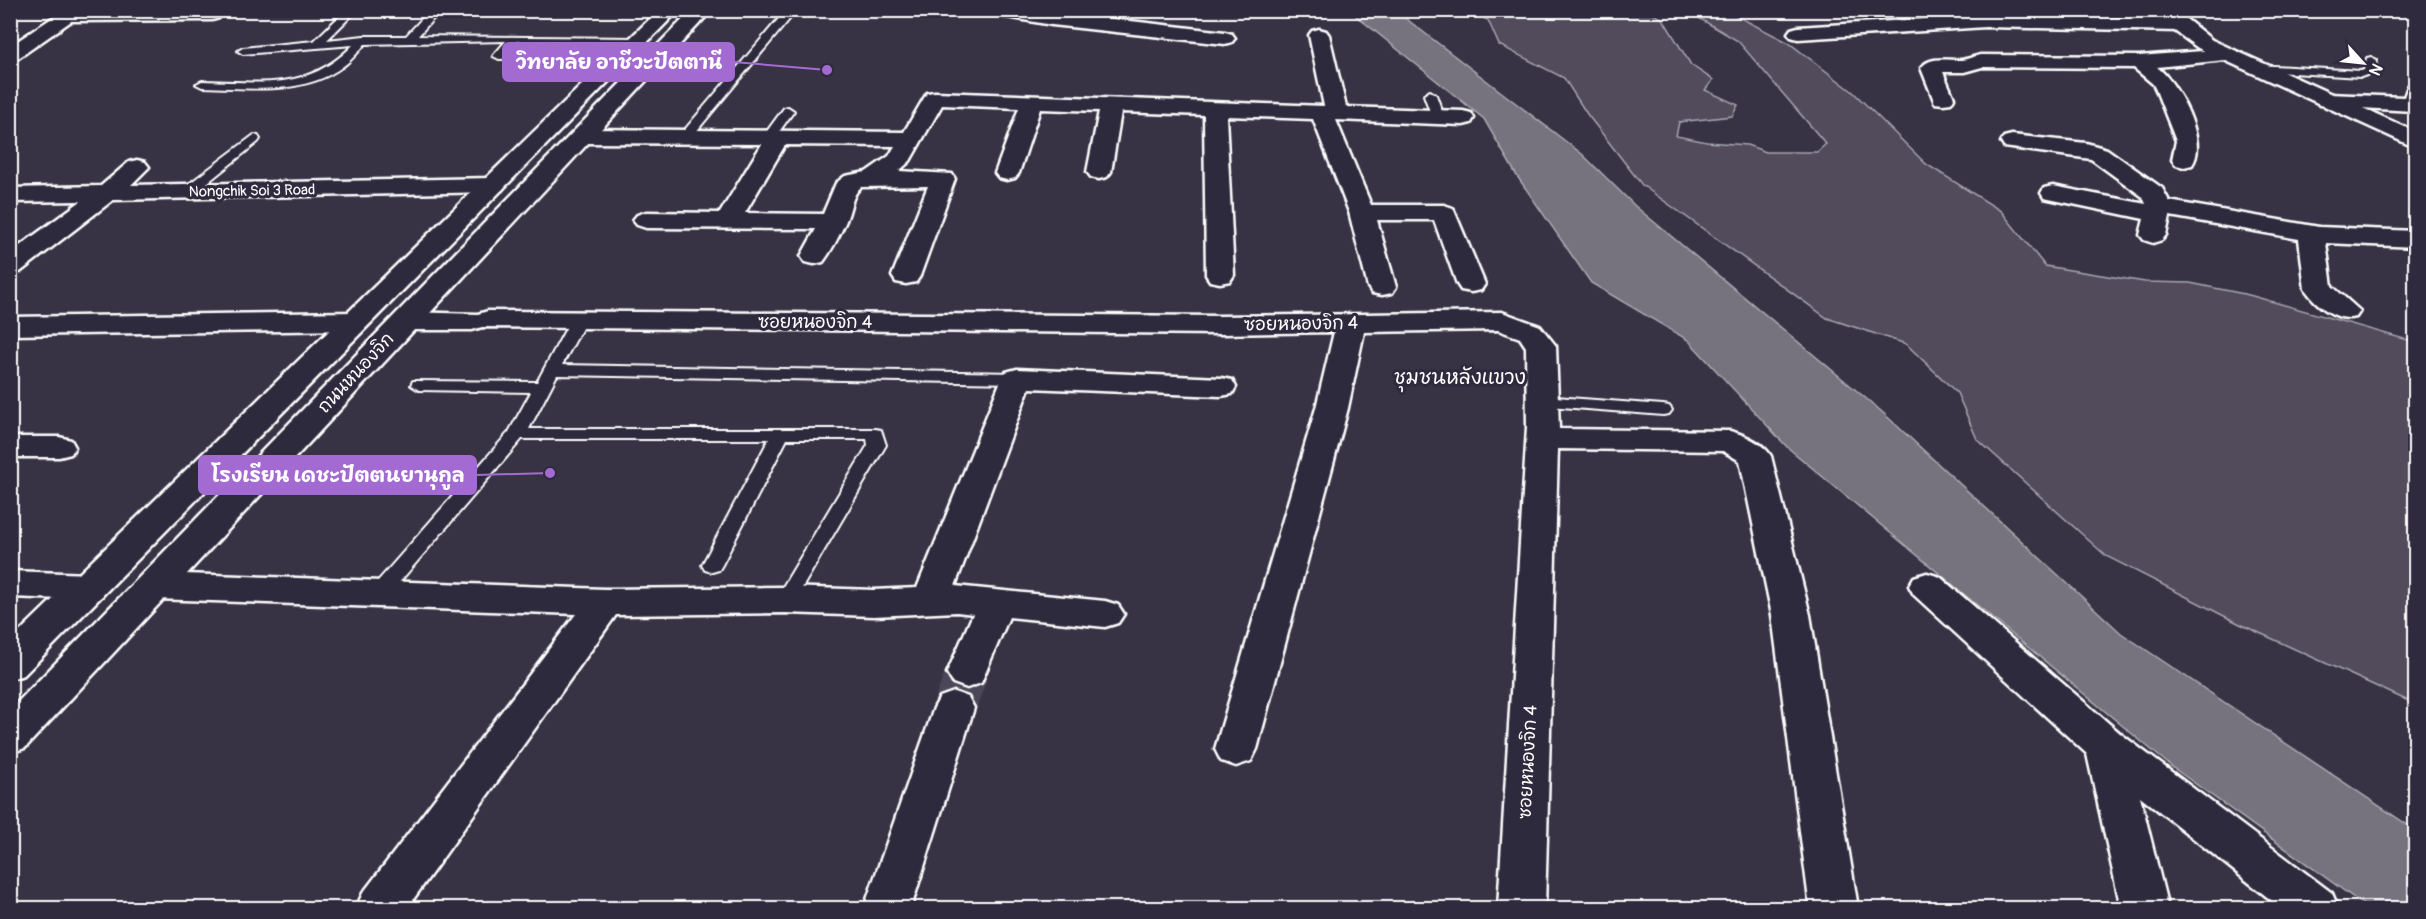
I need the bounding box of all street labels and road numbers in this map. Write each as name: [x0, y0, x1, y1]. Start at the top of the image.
street label: Nongchik Soi 3 Road: [189, 180, 315, 202]
street label: ซอยหนองจิก 4: [758, 311, 873, 334]
street label: ซอยหนองจิก 4: [1244, 311, 1359, 336]
street label: ถนนหนองจิก: [313, 328, 399, 418]
street label: ซอยหนองจิก 4: [1514, 704, 1543, 820]

